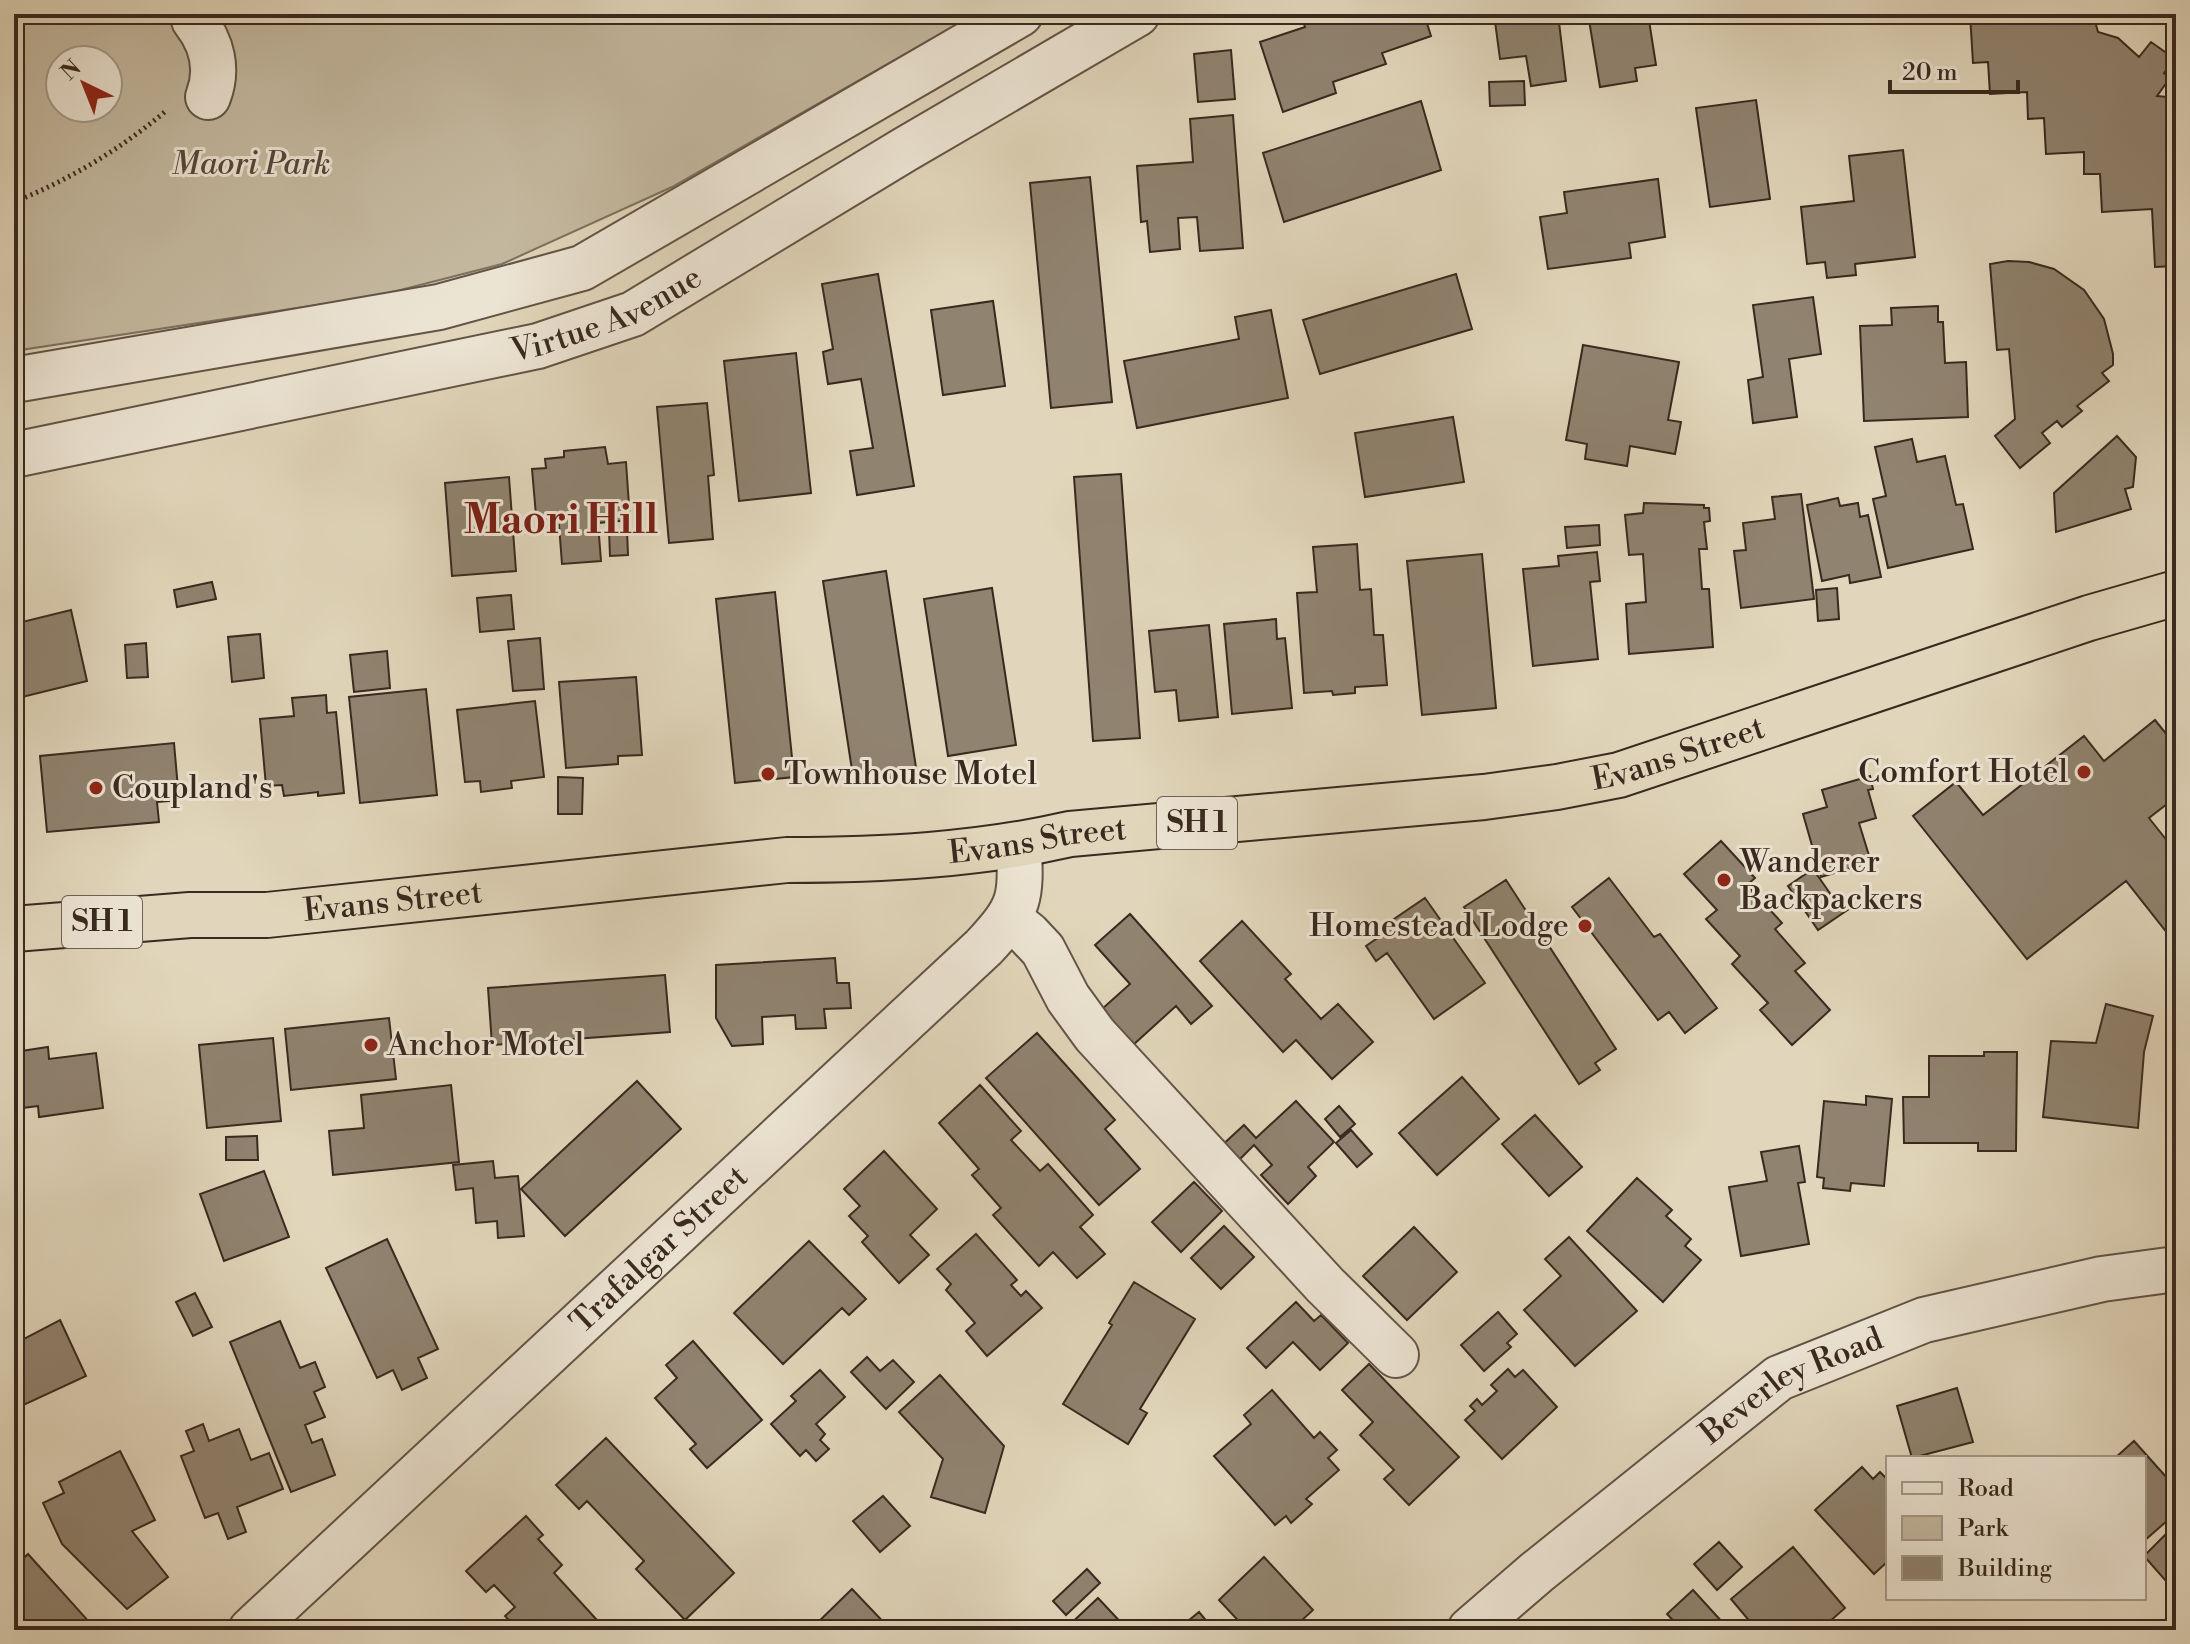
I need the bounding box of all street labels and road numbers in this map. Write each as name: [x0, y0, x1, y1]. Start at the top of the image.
street label: Virtue Avenue: [506, 257, 709, 371]
street label: Evans Street: [1588, 708, 1770, 800]
road number: SH 1: [1157, 797, 1237, 849]
street label: Evans Street: [946, 809, 1128, 873]
street label: Evans Street: [301, 872, 484, 931]
road number: SH 1: [62, 896, 142, 948]
street label: Trafalgar Street: [562, 1157, 756, 1342]
street label: Beverley Road: [1691, 1319, 1888, 1454]

